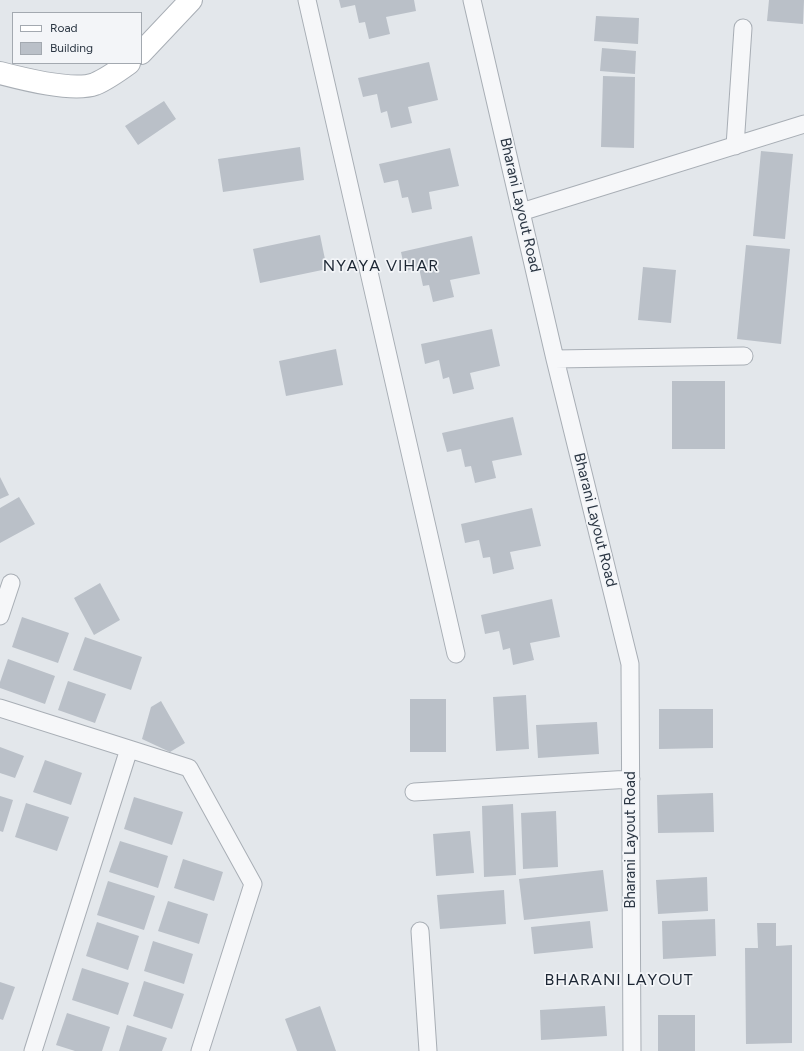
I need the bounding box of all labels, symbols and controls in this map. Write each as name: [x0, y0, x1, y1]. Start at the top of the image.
legend: [12, 12, 142, 64]
text: Road: [50, 21, 78, 35]
text: Building: [50, 41, 93, 55]
street label: Bharani Layout Road: [496, 136, 544, 274]
district label: NYAYA VIHAR: [323, 256, 439, 276]
street label: Bharani Layout Road: [570, 451, 620, 589]
street label: Bharani Layout Road: [622, 771, 640, 909]
district label: BHARANI LAYOUT: [544, 970, 694, 990]

